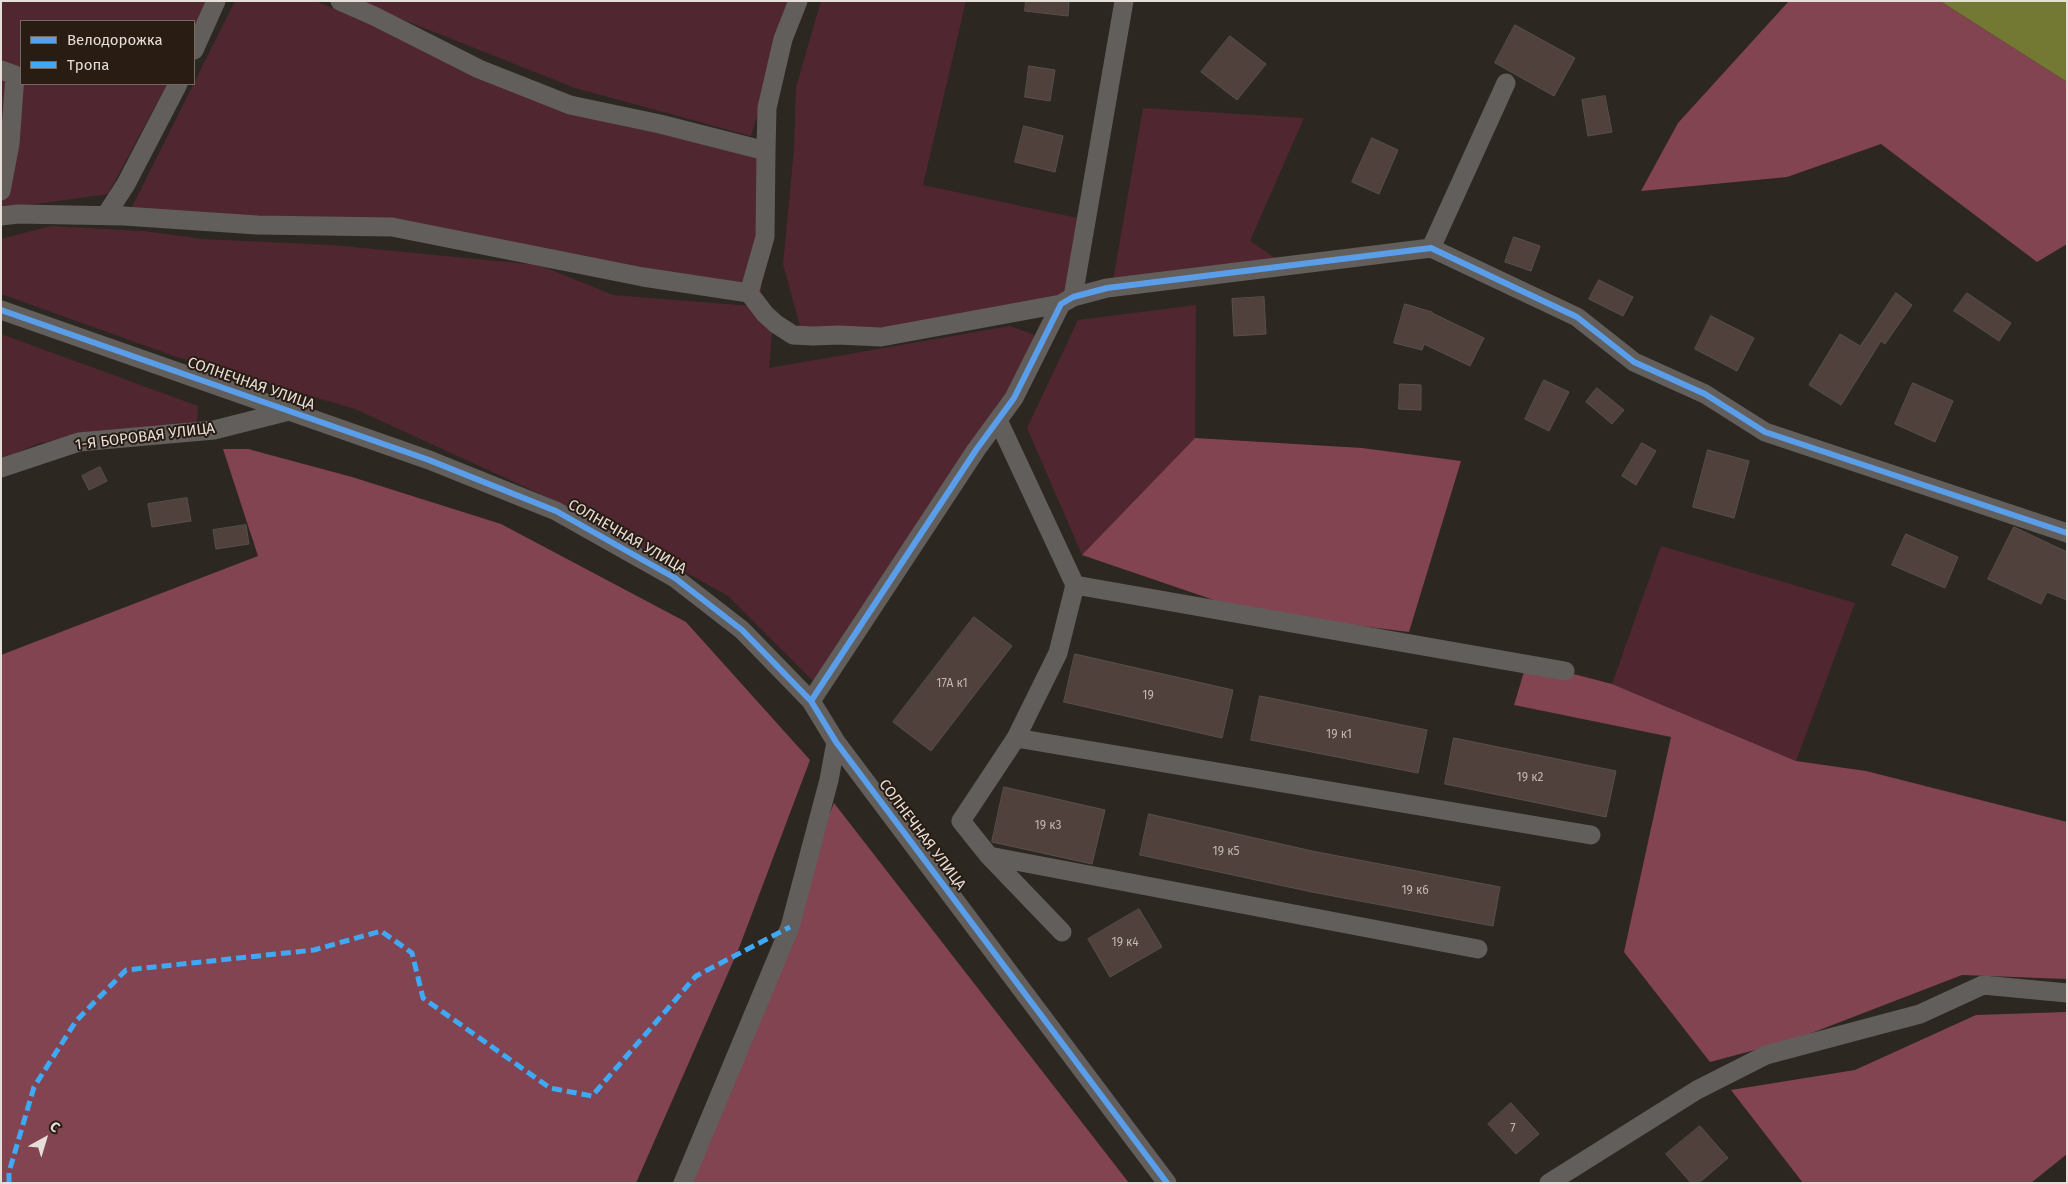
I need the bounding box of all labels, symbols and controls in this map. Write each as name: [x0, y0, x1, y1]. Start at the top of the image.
legend: [20, 20, 195, 85]
text: Велодорожка: [67, 31, 163, 49]
text: Тропа: [67, 56, 109, 74]
street label: СОЛНЕЧНАЯ УЛИЦА: [185, 354, 317, 414]
street label: 1-Я БОРОВАЯ УЛИЦА: [74, 419, 216, 455]
street label: СОЛНЕЧНАЯ УЛИЦА: [565, 496, 689, 578]
house number: 17А к1: [936, 677, 968, 691]
house number: 19: [1142, 689, 1154, 703]
house number: 19 к1: [1326, 728, 1352, 742]
house number: 19 к2: [1517, 771, 1543, 785]
street label: СОЛНЕЧНАЯ УЛИЦА: [875, 776, 969, 894]
house number: 19 к3: [1035, 819, 1061, 833]
house number: 19 к5: [1213, 845, 1239, 859]
house number: 19 к6: [1401, 884, 1429, 898]
house number: 19 к4: [1111, 936, 1139, 950]
north arrow: [20, 1114, 70, 1164]
text: С: [46, 1118, 63, 1136]
house number: 7: [1510, 1122, 1516, 1136]

